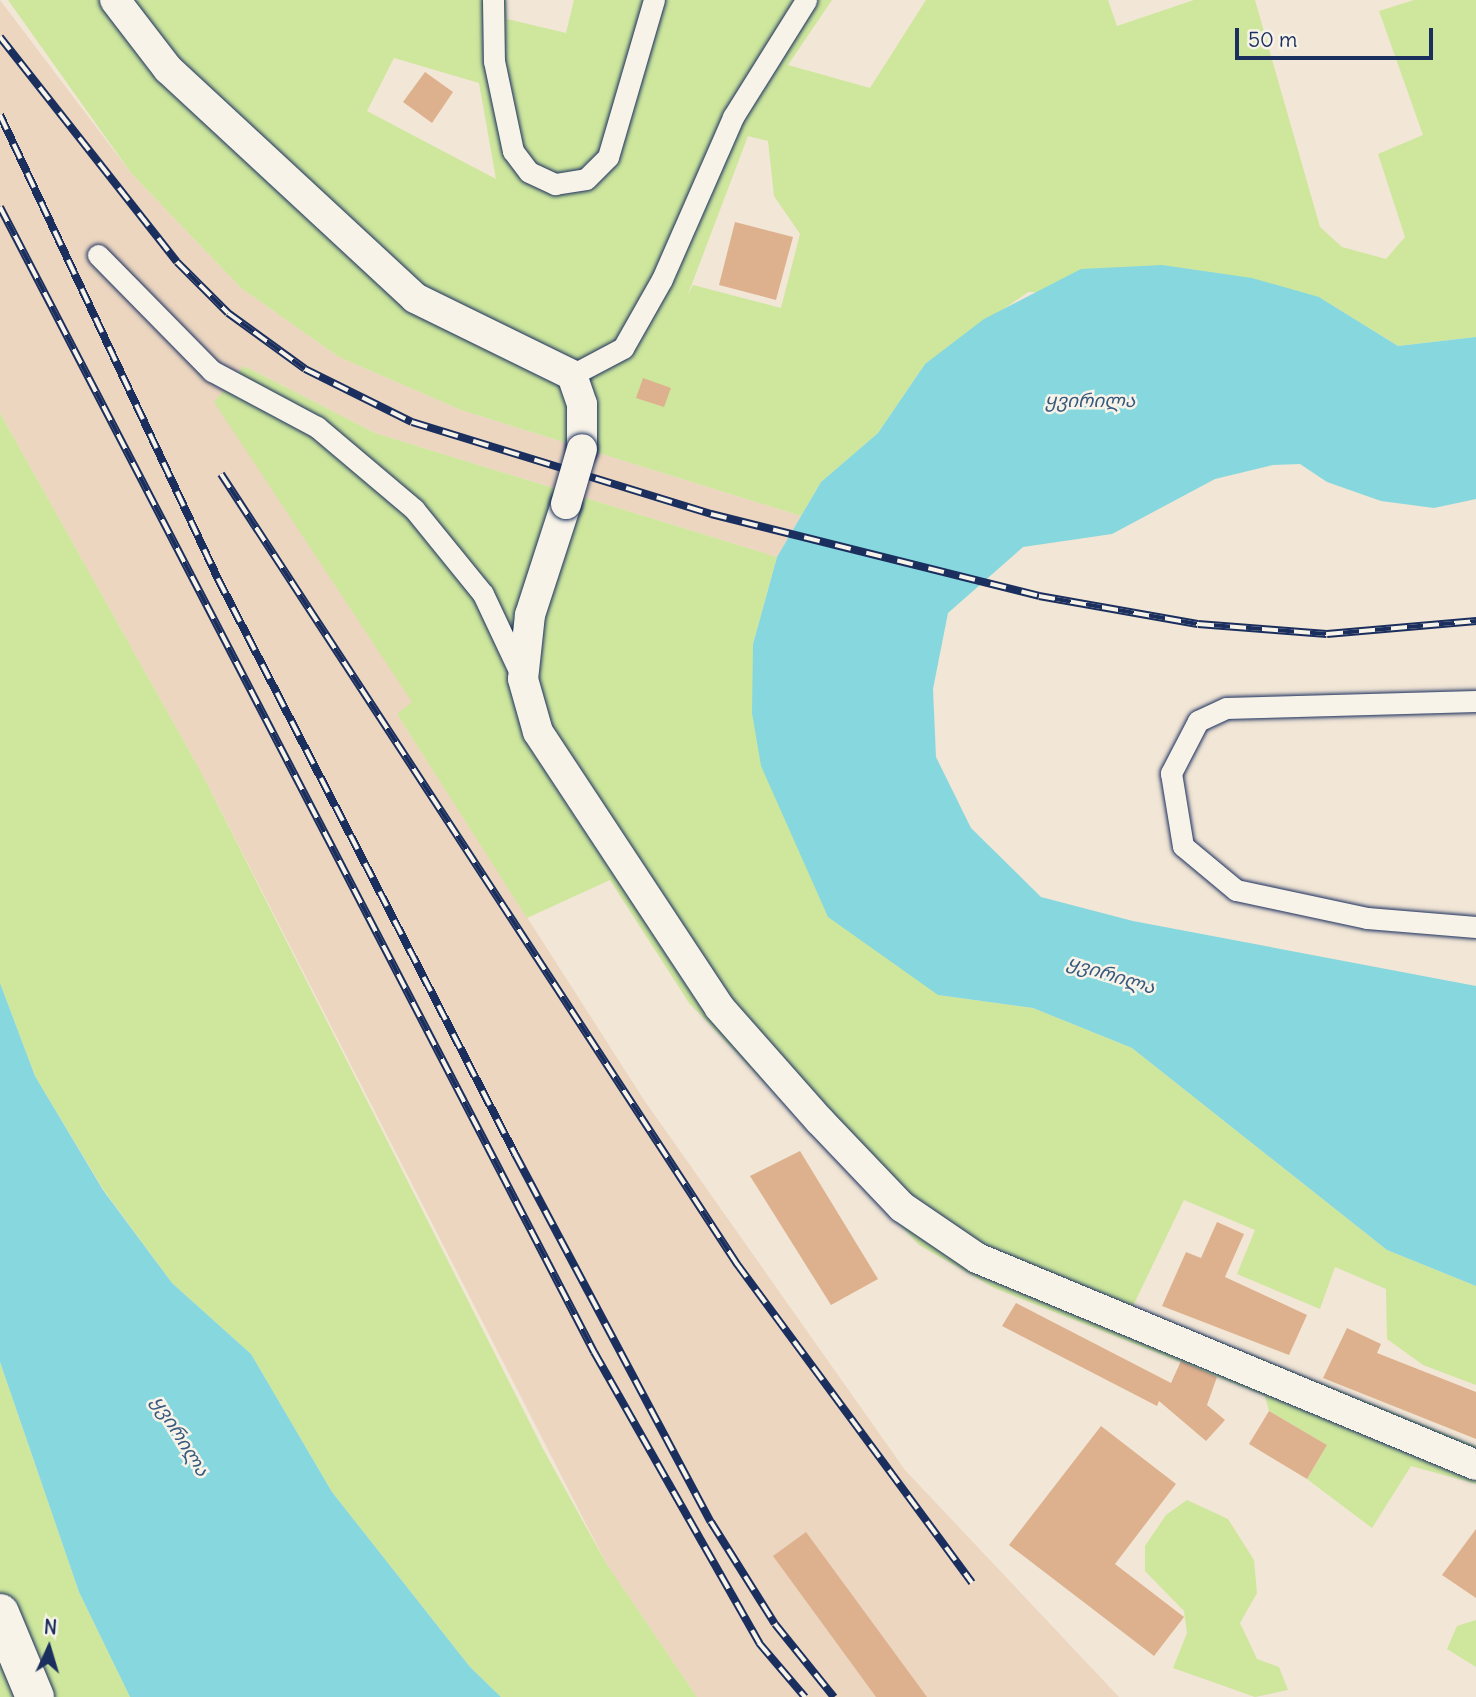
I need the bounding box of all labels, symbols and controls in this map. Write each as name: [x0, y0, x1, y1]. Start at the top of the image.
scale bar: [1238, 14, 1436, 58]
text: 50 m: [1248, 26, 1297, 53]
water label: ყვირილა: [1045, 390, 1135, 412]
water label: ყვირილა: [1064, 951, 1158, 999]
water label: ყვირილა: [146, 1392, 214, 1480]
north arrow: [14, 1613, 84, 1683]
text: N: [43, 1615, 58, 1639]

